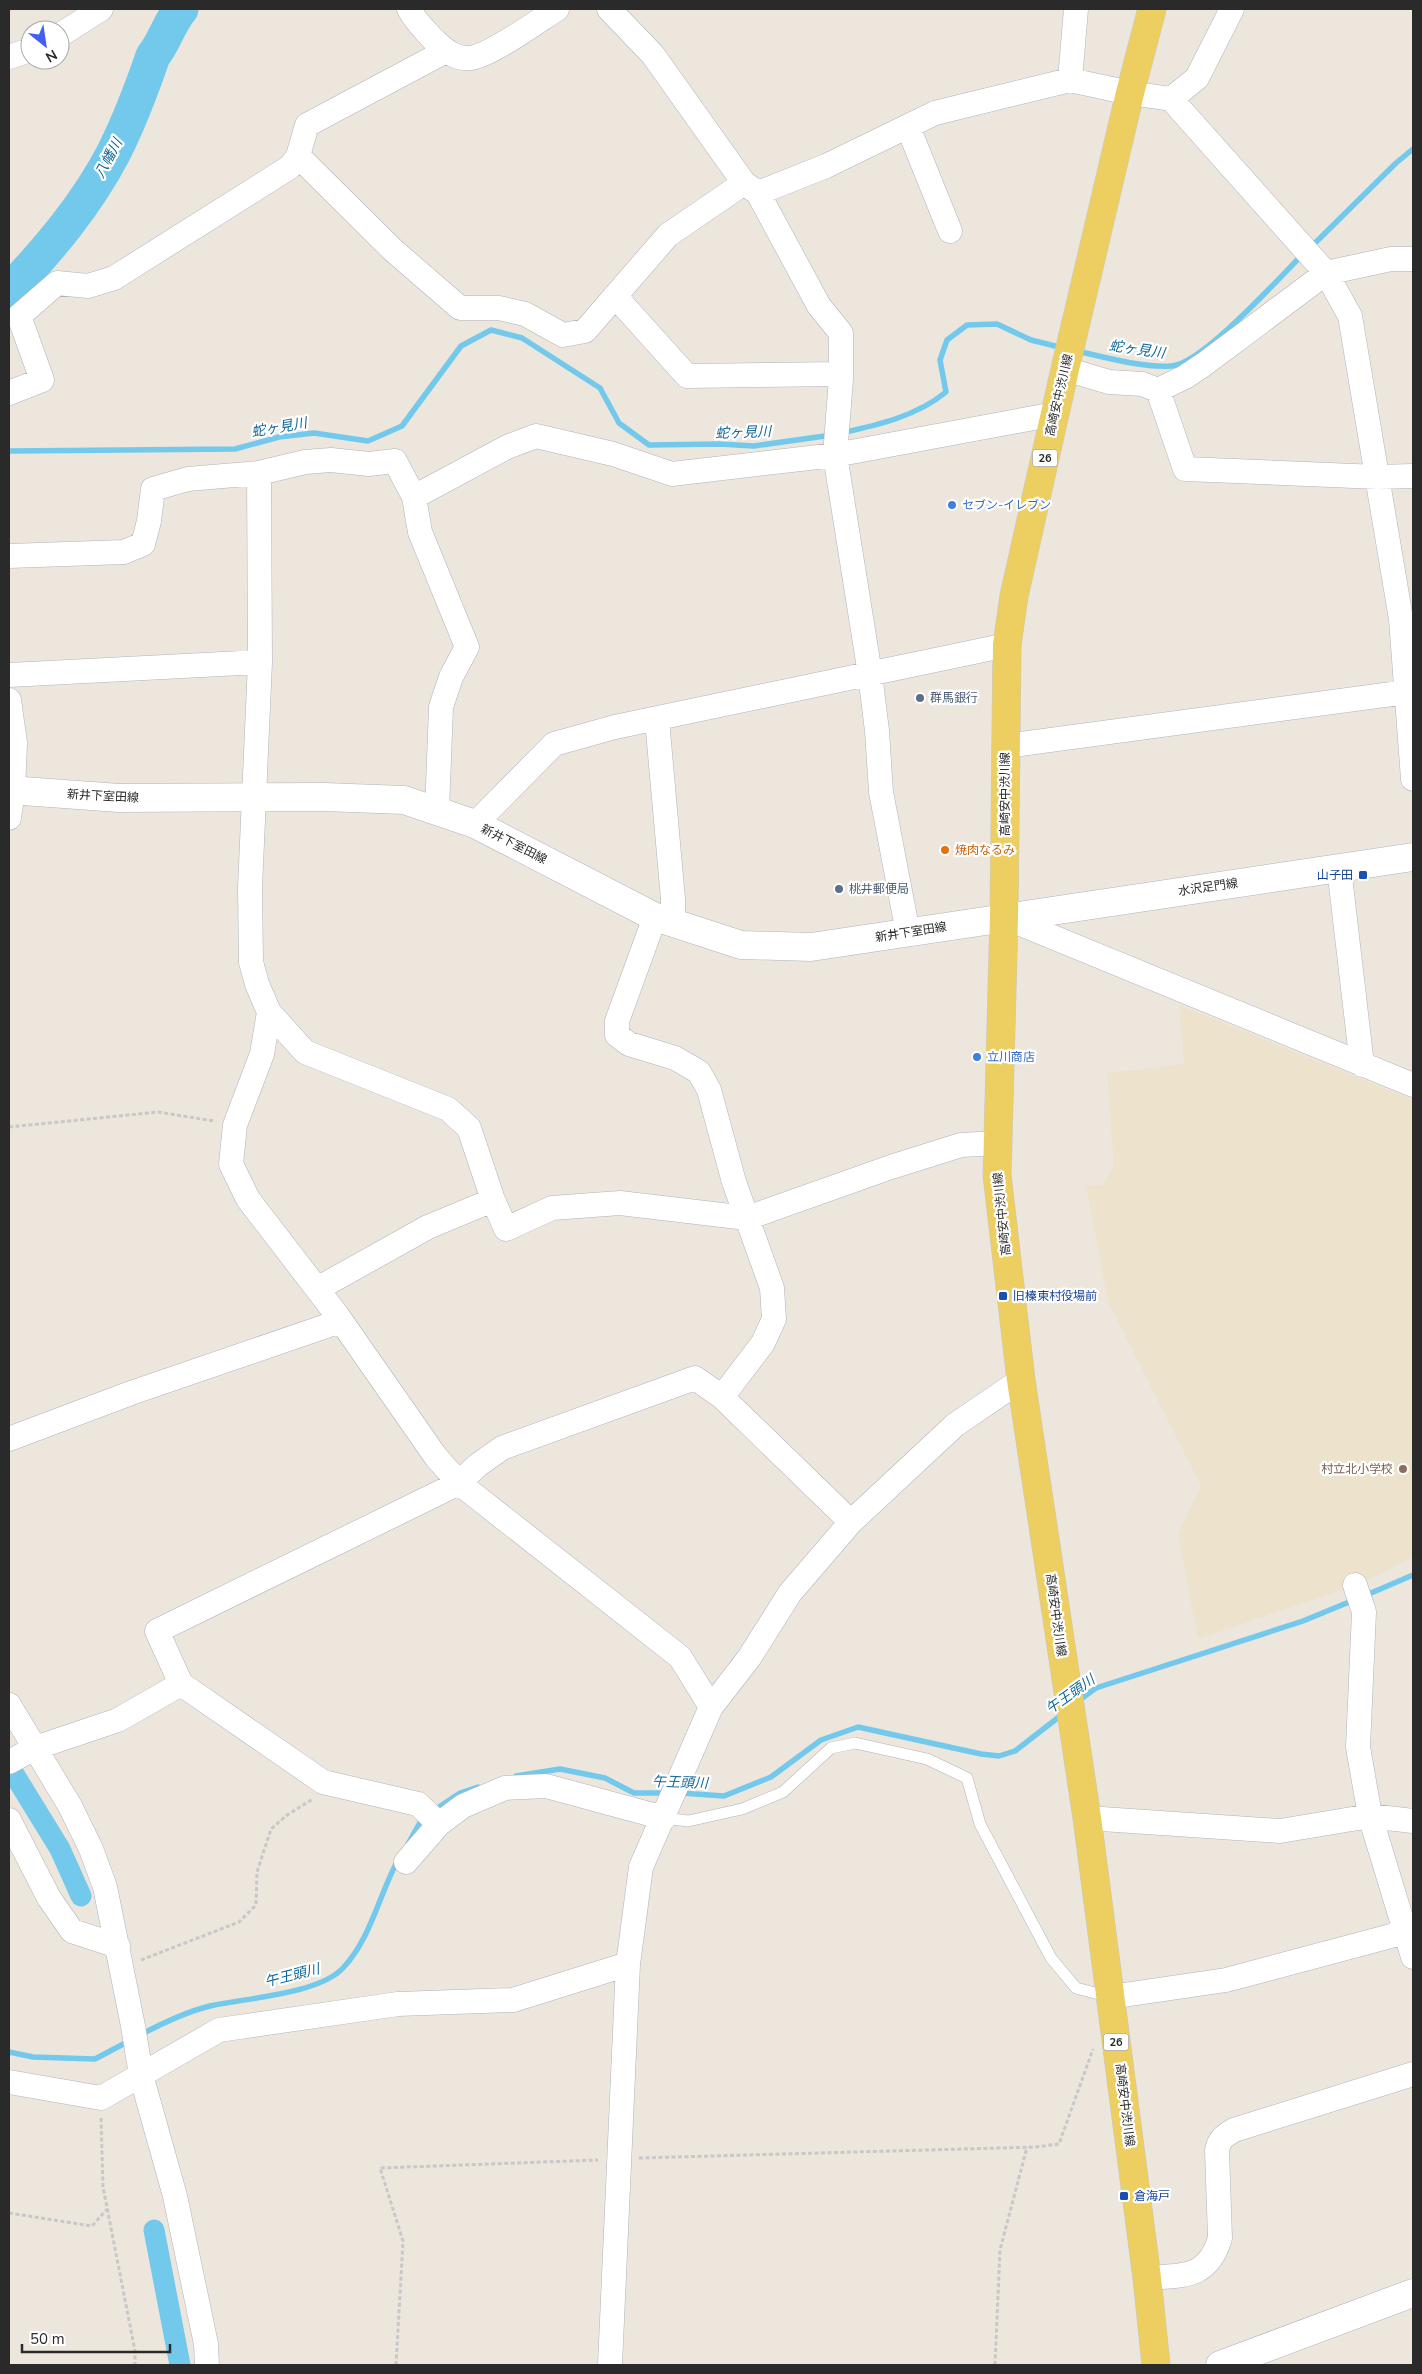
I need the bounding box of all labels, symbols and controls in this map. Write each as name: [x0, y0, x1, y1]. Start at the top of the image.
north arrow: [20, 20, 70, 70]
text: N: [42, 45, 61, 67]
water label: 八幡川: [90, 133, 128, 181]
water label: 蛇ヶ見川: [1108, 336, 1168, 363]
street label: 高崎安中渋川線: [1042, 352, 1076, 438]
water label: 蛇ヶ見川: [250, 413, 310, 442]
water label: 蛇ヶ見川: [715, 422, 773, 443]
road number: 26: [1032, 449, 1058, 466]
place label: セブン-イレブン: [962, 497, 1051, 513]
marker: セブン-イレブン: [946, 499, 958, 511]
place label: 群馬銀行: [930, 690, 978, 706]
marker: 群馬銀行: [914, 692, 926, 704]
street label: 高崎安中渋川線: [997, 752, 1013, 836]
street label: 新井下室田線: [67, 786, 139, 806]
street label: 新井下室田線: [478, 821, 550, 867]
place label: 焼肉なるみ: [955, 842, 1015, 858]
marker: 焼肉なるみ: [939, 844, 951, 856]
place label: 山子田: [1317, 867, 1353, 883]
marker: 山子田: [1357, 869, 1369, 881]
street label: 水沢足門線: [1177, 875, 1239, 899]
place label: 桃井郵便局: [849, 881, 909, 897]
marker: 桃井郵便局: [833, 883, 845, 895]
street label: 新井下室田線: [874, 918, 948, 946]
place label: 立川商店: [987, 1049, 1035, 1065]
marker: 立川商店: [971, 1051, 983, 1063]
street label: 高崎安中渋川線: [990, 1171, 1014, 1257]
place label: 旧榛東村役場前: [1013, 1288, 1097, 1304]
marker: 旧榛東村役場前: [997, 1290, 1009, 1302]
place label: 村立北小学校: [1321, 1461, 1393, 1477]
marker: 村立北小学校: [1397, 1463, 1409, 1475]
street label: 高崎安中渋川線: [1042, 1572, 1070, 1658]
water label: 午王頭川: [1042, 1669, 1100, 1718]
water label: 午王頭川: [652, 1772, 710, 1793]
water label: 午王頭川: [263, 1959, 324, 1991]
road number: 26: [1104, 2034, 1128, 2050]
street label: 高崎安中渋川線: [1112, 2062, 1138, 2148]
place label: 倉海戸: [1134, 2188, 1170, 2204]
marker: 倉海戸: [1118, 2190, 1130, 2202]
scale bar: [22, 2322, 170, 2354]
text: 50 m: [30, 2329, 65, 2349]

